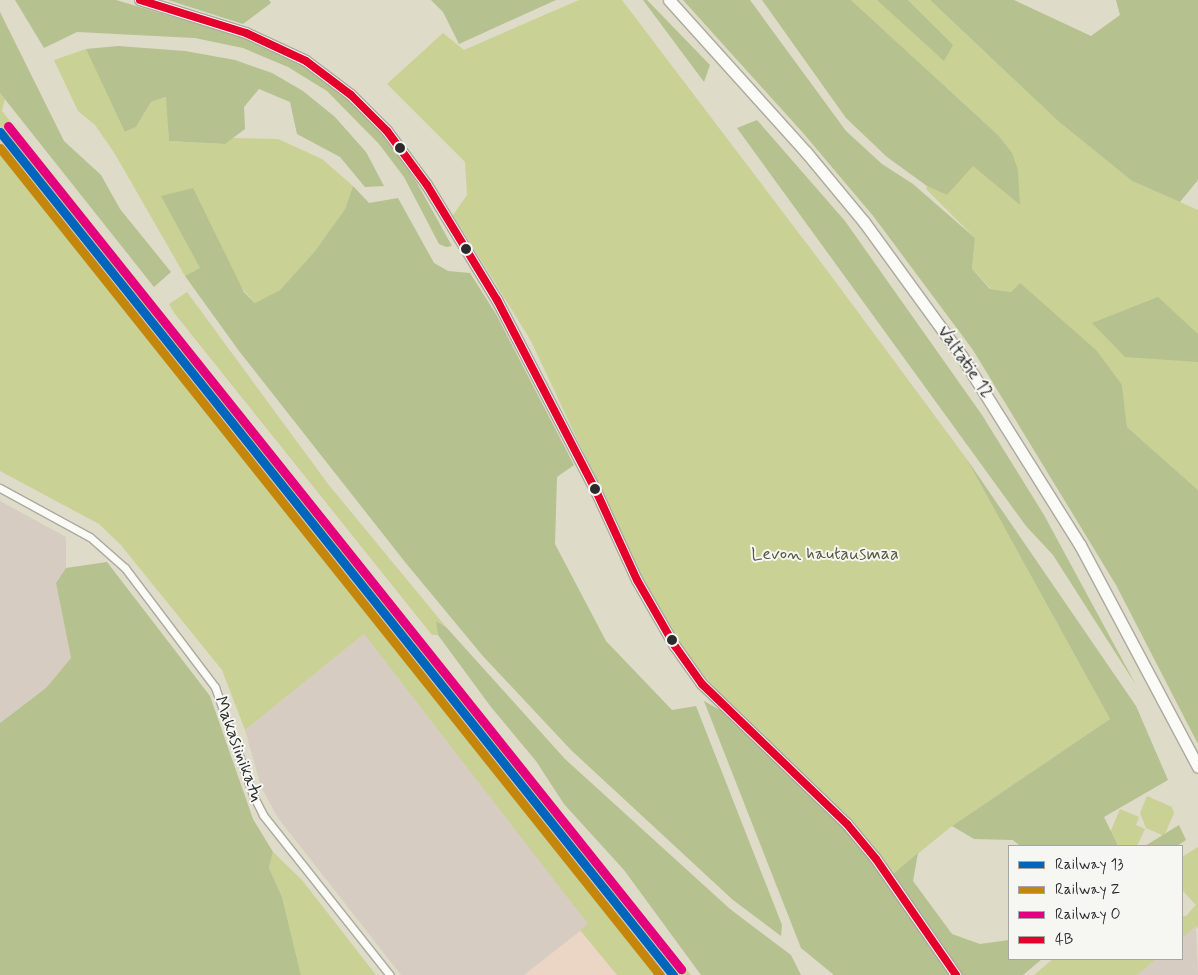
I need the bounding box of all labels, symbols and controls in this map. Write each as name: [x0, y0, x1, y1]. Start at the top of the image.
unlabelled marker: [395, 143, 405, 153]
unlabelled marker: [461, 244, 471, 254]
street label: Valtatie 12: [932, 322, 998, 402]
unlabelled marker: [590, 484, 600, 494]
park label: Levon hautausmaa: [752, 543, 898, 565]
unlabelled marker: [667, 635, 677, 645]
street label: Makasiinikatu: [209, 693, 267, 805]
legend: [1008, 845, 1183, 960]
text: Railway 13: [1055, 855, 1124, 875]
text: Railway Z: [1055, 880, 1120, 900]
text: Railway O: [1055, 905, 1121, 925]
text: 4B: [1055, 930, 1073, 950]

